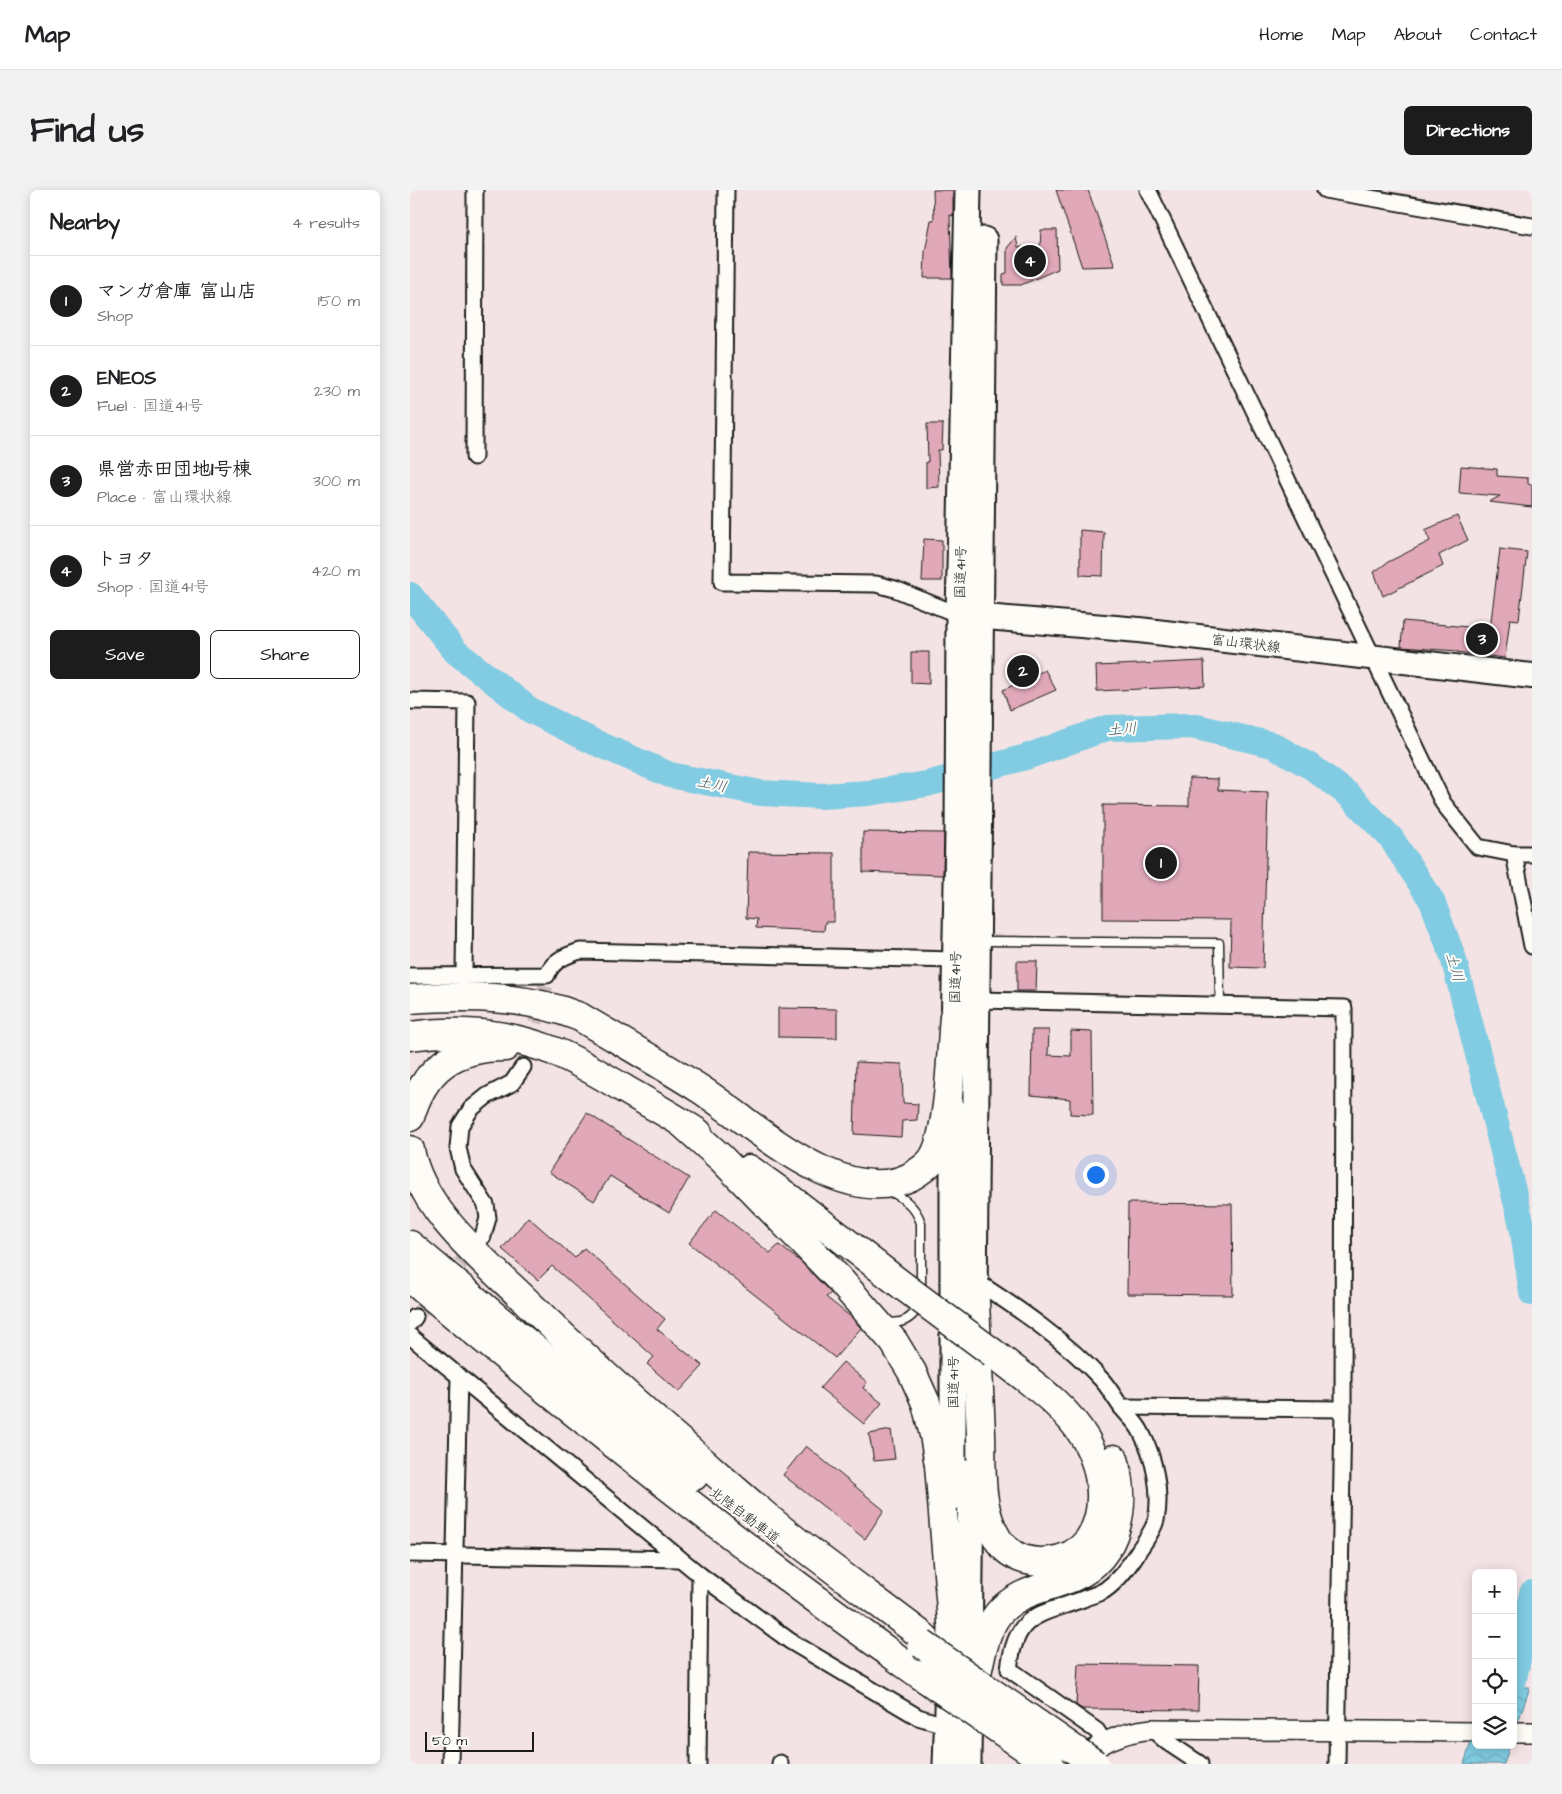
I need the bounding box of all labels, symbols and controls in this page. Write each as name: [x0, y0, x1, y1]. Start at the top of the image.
text: Map: [25, 18, 70, 52]
text: Home: [1259, 22, 1304, 47]
text: Map: [1332, 22, 1366, 47]
text: About: [1394, 22, 1442, 47]
text: Contact: [1470, 22, 1537, 47]
text: Find us: [30, 106, 144, 155]
button: Directions: [1404, 106, 1532, 155]
text: Nearby: [50, 208, 120, 237]
text: 4 results: [292, 212, 360, 234]
pin: 4: [1014, 242, 1046, 280]
text: マンガ倉庫 富山店: [97, 278, 257, 305]
text: 1: [65, 290, 67, 312]
text: 150 m: [318, 290, 360, 312]
text: Shop: [97, 305, 133, 327]
text: ENEOS: [97, 365, 156, 392]
text: 2: [61, 380, 71, 402]
text: 230 m: [314, 380, 360, 402]
text: Fuel · 国道41号: [97, 395, 203, 417]
text: 県営赤田団地1号棟: [97, 456, 251, 483]
text: 3: [62, 470, 70, 492]
text: 300 m: [313, 470, 360, 492]
text: Place · 富山環状線: [97, 486, 232, 508]
street label: 国道41号: [951, 545, 971, 599]
text: トヨタ: [97, 546, 154, 573]
text: 4: [61, 560, 71, 582]
text: 420 m: [311, 560, 360, 582]
text: Shop · 国道41号: [97, 576, 209, 598]
pin: 3: [1466, 620, 1498, 658]
button: Save: [50, 630, 200, 679]
button: Share: [210, 630, 360, 679]
street label: 富山環状線: [1210, 630, 1282, 658]
pin: 2: [1007, 652, 1039, 690]
water label: 土川: [1106, 718, 1138, 741]
water label: 土川: [695, 771, 729, 798]
pin: 1: [1145, 844, 1177, 882]
street label: 国道41号: [946, 950, 966, 1004]
water label: 土川: [1440, 950, 1469, 984]
your location: [1083, 1162, 1109, 1188]
street label: 国道41号: [944, 1355, 964, 1409]
street label: 北陸自動車道: [705, 1483, 784, 1549]
map controls: [1472, 1569, 1517, 1749]
button: +: [1472, 1569, 1517, 1614]
button: −: [1472, 1614, 1517, 1659]
button: locate: [1472, 1659, 1517, 1704]
button: layers: [1472, 1704, 1517, 1749]
scale bar: [425, 1729, 534, 1752]
text: 50 m: [432, 1731, 467, 1751]

